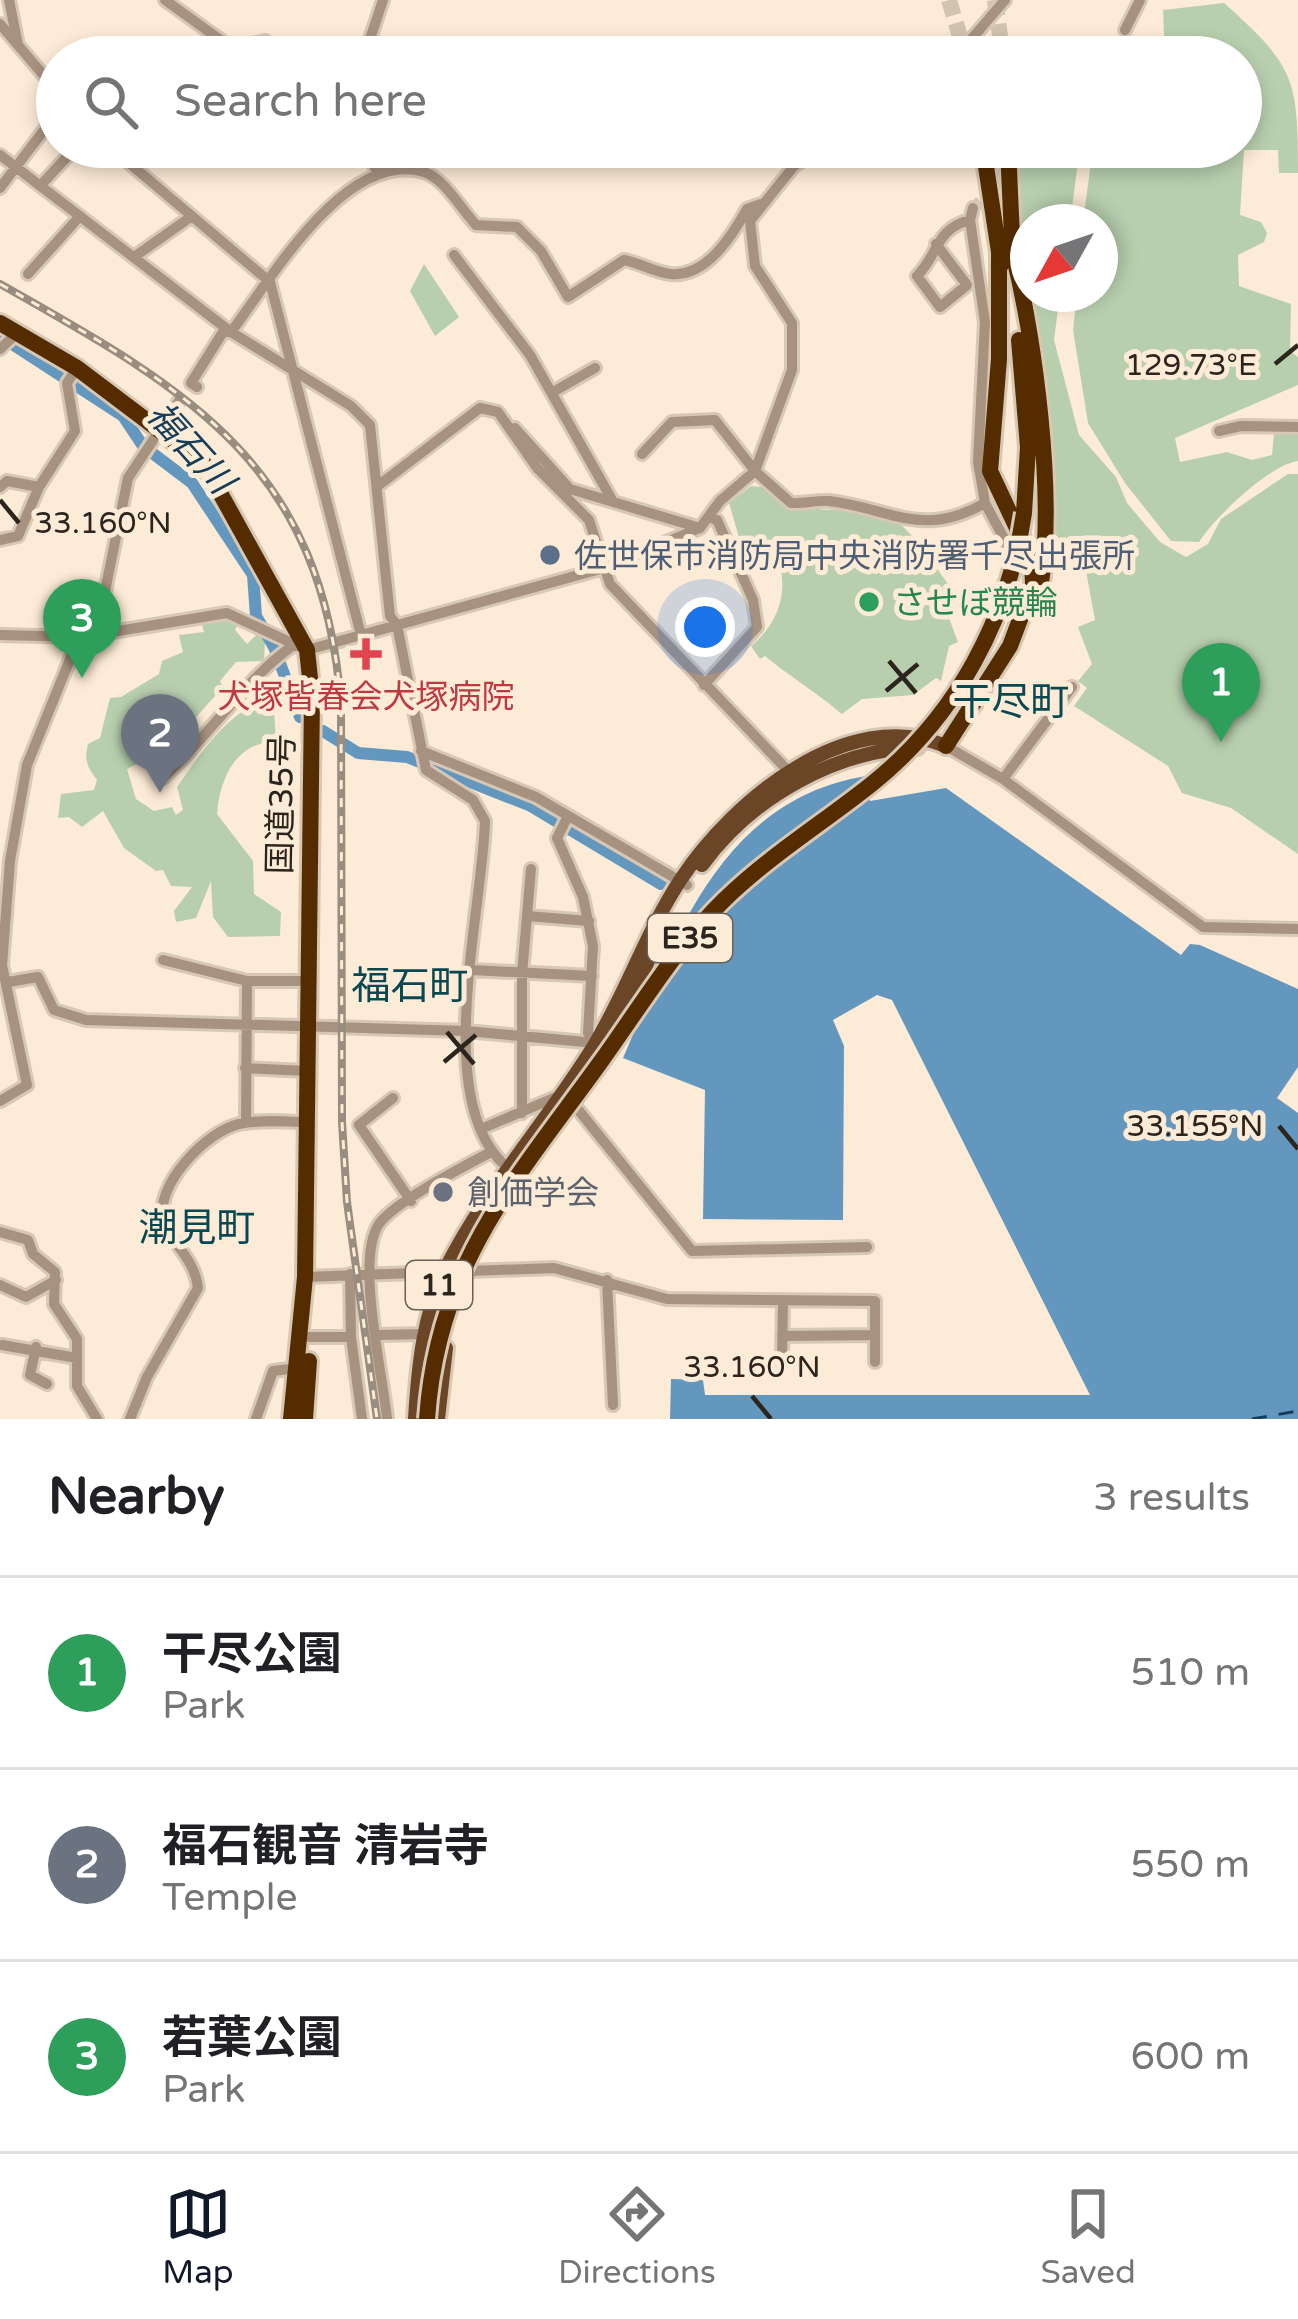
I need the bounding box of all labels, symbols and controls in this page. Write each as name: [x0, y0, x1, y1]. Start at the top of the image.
search box: [36, 36, 1262, 168]
icon: search: [78, 69, 144, 135]
text: Search here: [174, 75, 427, 129]
north arrow: [1010, 204, 1118, 312]
text: 129.73°E: [1125, 347, 1257, 384]
water label: 福石川: [138, 393, 245, 505]
text: 33.160°N: [34, 505, 172, 542]
place label: 佐世保市消防局中央消防署千尽出張所: [574, 537, 1135, 576]
marker: 佐世保市消防局中央消防署千尽出張所: [537, 542, 563, 568]
pin: 3: [43, 579, 121, 678]
place label: させぼ競輪: [893, 584, 1058, 623]
marker: させぼ競輪: [856, 589, 882, 615]
your location: [675, 597, 735, 657]
marker: 犬塚皆春会犬塚病院: [350, 638, 382, 670]
pin: 1: [1182, 643, 1260, 742]
place label: 犬塚皆春会犬塚病院: [218, 678, 515, 717]
district label: 干尽町: [952, 679, 1070, 726]
pin: 2: [121, 694, 199, 793]
street label: 国道35号: [261, 733, 302, 875]
road number: E35: [648, 914, 732, 962]
district label: 福石町: [351, 963, 469, 1010]
text: 33.155°N: [1127, 1108, 1263, 1145]
place label: 創価学会: [467, 1174, 599, 1213]
marker: 創価学会: [430, 1179, 456, 1205]
district label: 潮見町: [138, 1205, 256, 1252]
road number: 11: [406, 1261, 472, 1309]
text: 33.160°N: [683, 1349, 821, 1386]
text: Nearby: [48, 1466, 225, 1528]
text: 3 results: [1093, 1474, 1250, 1521]
text: 干尽公園: [162, 1628, 342, 1682]
text: 1: [75, 1649, 99, 1696]
text: 510 m: [1131, 1649, 1250, 1696]
text: Park: [162, 1682, 245, 1729]
text: 福石観音 清岩寺: [162, 1820, 489, 1874]
text: 2: [75, 1841, 99, 1888]
text: 550 m: [1131, 1841, 1250, 1888]
text: Temple: [162, 1874, 298, 1921]
text: 若葉公園: [162, 2012, 342, 2066]
text: 3: [75, 2033, 99, 2080]
text: 600 m: [1131, 2033, 1250, 2080]
text: Park: [162, 2066, 245, 2113]
tab: Map: [162, 2181, 234, 2292]
tab: Directions: [558, 2181, 716, 2292]
tab: Saved: [1040, 2181, 1136, 2292]

